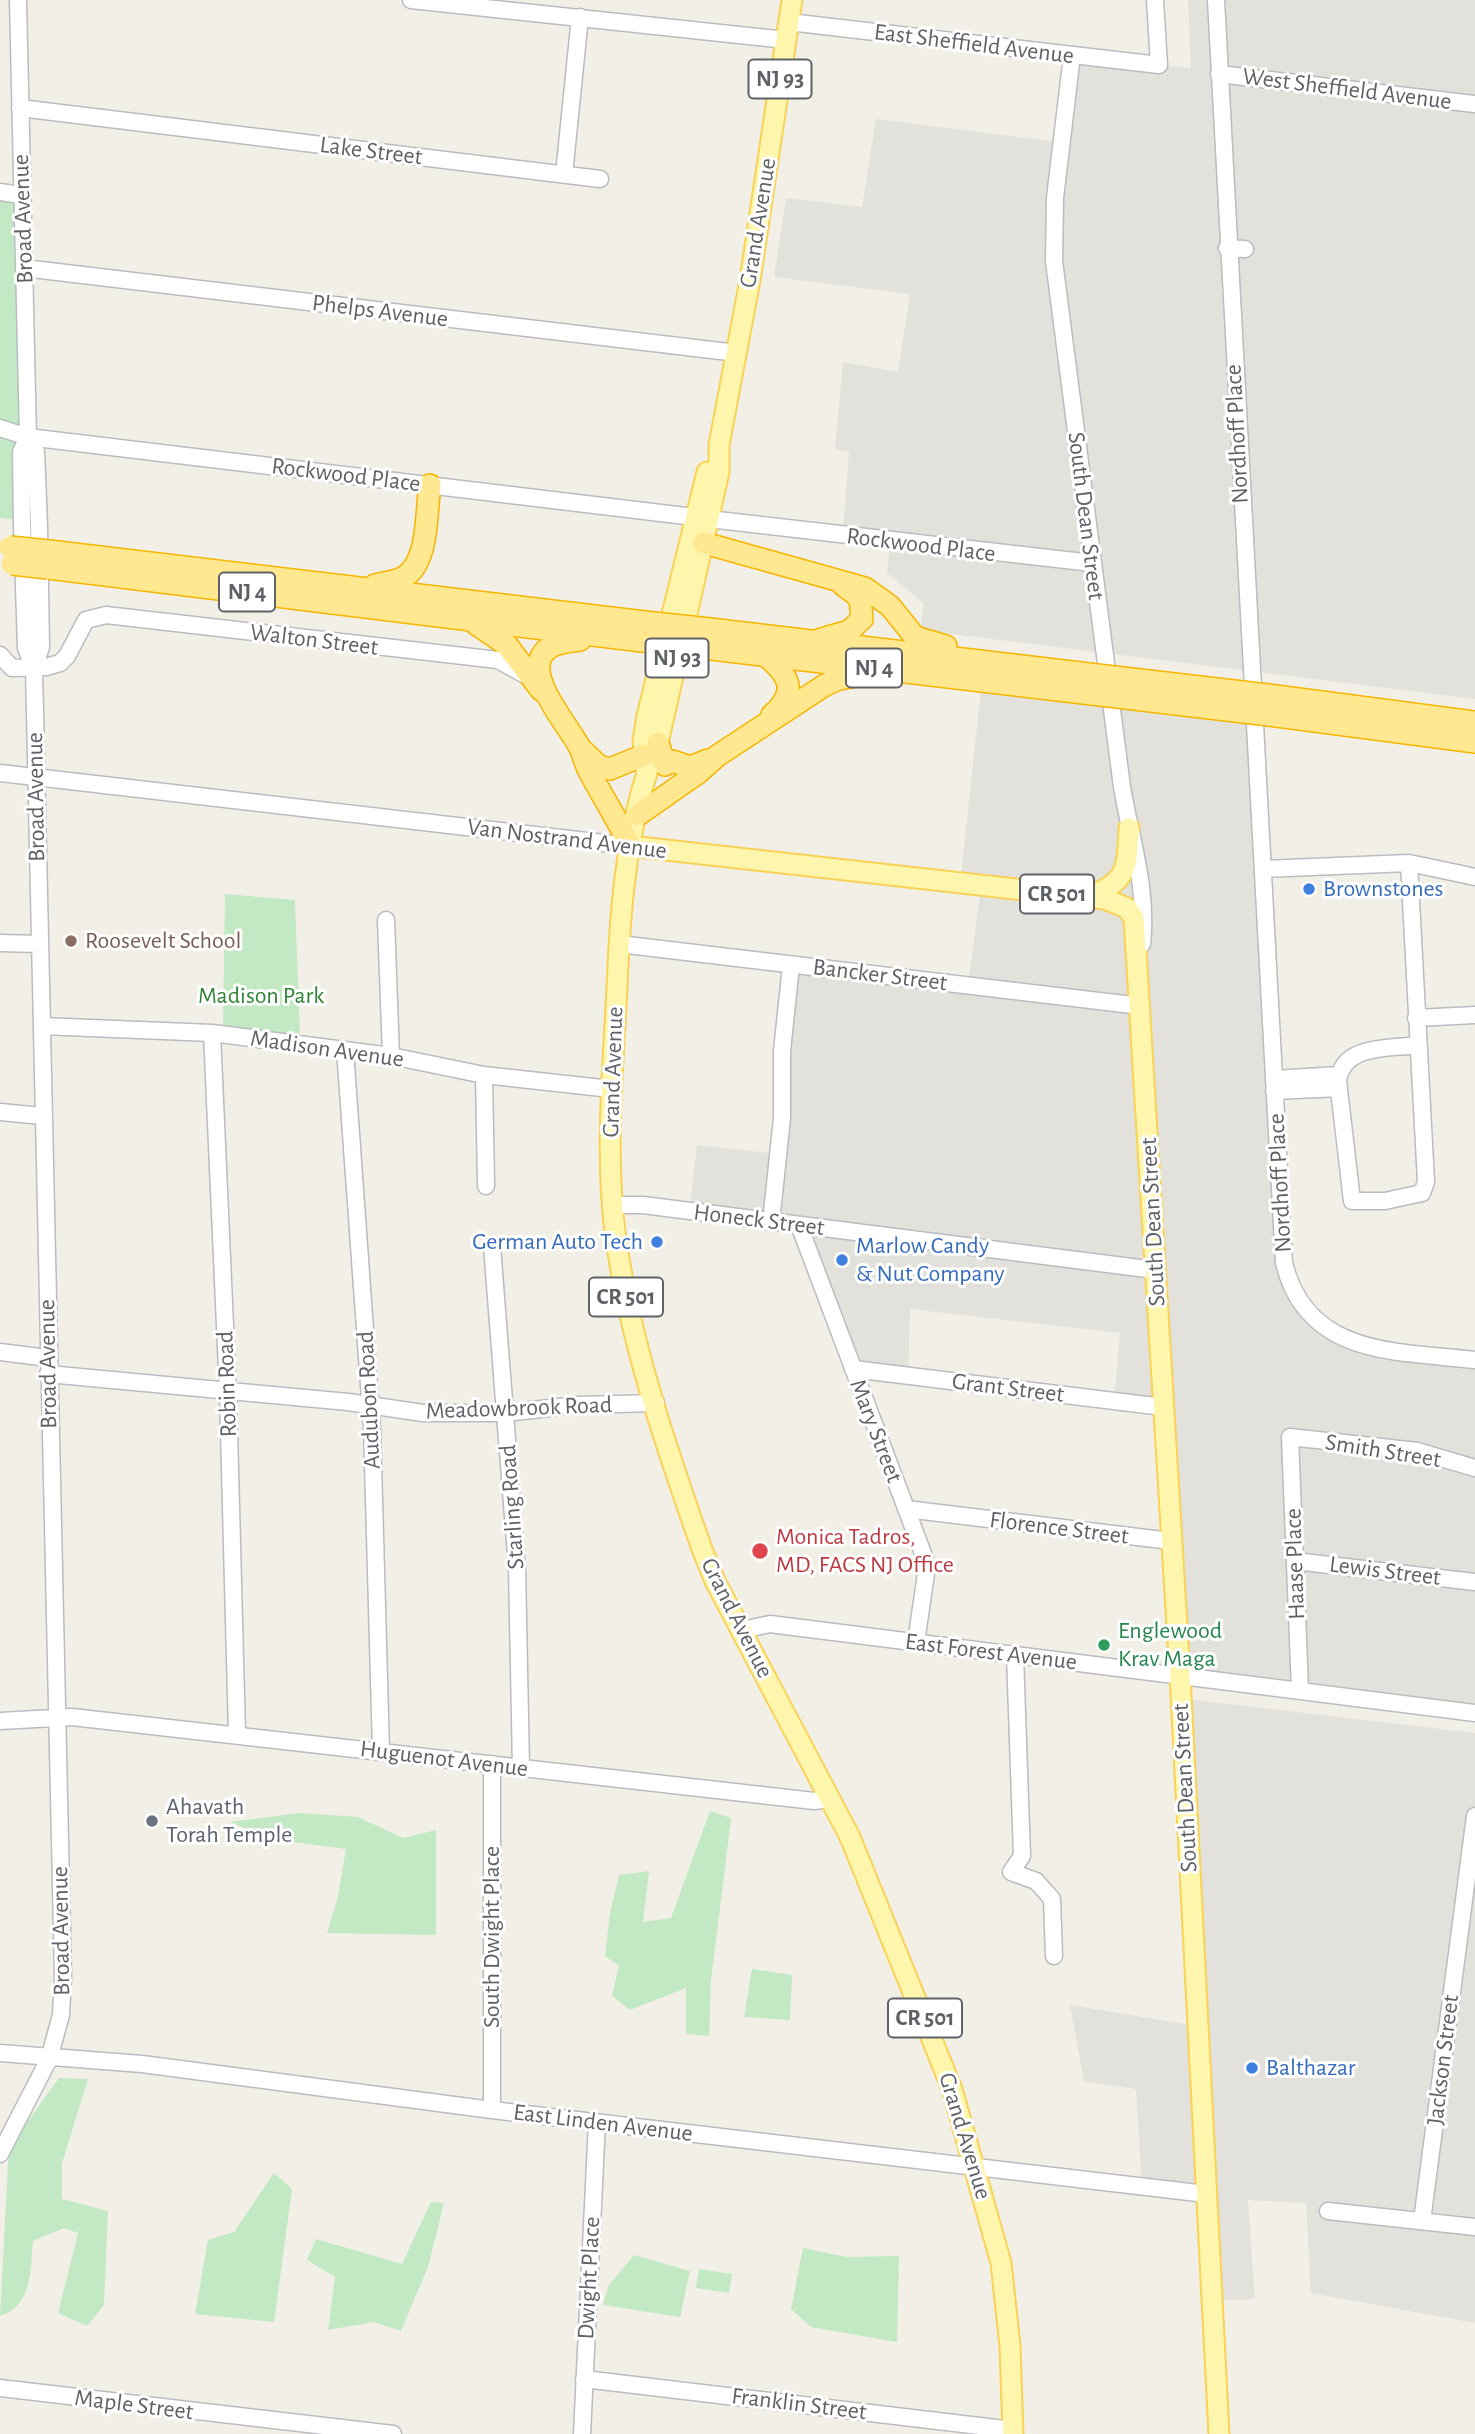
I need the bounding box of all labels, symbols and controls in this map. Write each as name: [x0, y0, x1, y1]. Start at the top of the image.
street label: East Sheffield Avenue: [872, 17, 1076, 71]
road number: NJ 93: [748, 60, 812, 99]
street label: West Sheffield Avenue: [1241, 62, 1453, 116]
street label: Lake Street: [318, 130, 424, 172]
street label: Broad Avenue: [6, 154, 40, 284]
street label: Grand Avenue: [734, 156, 782, 290]
street label: Phelps Avenue: [310, 288, 450, 334]
street label: Nordhoff Place: [1219, 364, 1255, 504]
street label: South Dean Street: [1061, 430, 1111, 602]
street label: Rockwood Place: [270, 452, 422, 498]
street label: Rockwood Place: [845, 522, 997, 568]
road number: NJ 4: [219, 572, 275, 612]
street label: Walton Street: [248, 618, 380, 662]
road number: NJ 93: [646, 638, 708, 678]
road number: NJ 4: [846, 648, 902, 688]
street label: Broad Avenue: [20, 732, 52, 862]
street label: Van Nostrand Avenue: [466, 812, 668, 866]
road number: CR 501: [1020, 874, 1094, 914]
place label: Brownstones: [1323, 875, 1443, 903]
marker: Brownstones: [1301, 881, 1317, 897]
place label: Roosevelt School: [85, 927, 241, 955]
marker: Roosevelt School: [63, 933, 79, 949]
street label: Bancker Street: [811, 952, 949, 998]
park label: Madison Park: [198, 982, 324, 1010]
street label: Grand Avenue: [596, 1006, 630, 1138]
street label: Madison Avenue: [248, 1024, 406, 1074]
street label: Nordhoff Place: [1262, 1113, 1298, 1253]
street label: South Dean Street: [1134, 1137, 1172, 1307]
street label: Honeck Street: [692, 1198, 826, 1242]
place label: German Auto Tech: [472, 1228, 643, 1256]
place label: Marlow Candy & Nut Company: [856, 1232, 1005, 1288]
marker: German Auto Tech: [649, 1234, 665, 1250]
marker: Marlow Candy & Nut Company: [834, 1252, 850, 1268]
road number: CR 501: [589, 1278, 663, 1316]
street label: Broad Avenue: [32, 1299, 64, 1429]
street label: Robin Road: [211, 1330, 243, 1438]
street label: Audubon Road: [351, 1330, 387, 1470]
street label: Grant Street: [950, 1367, 1066, 1409]
street label: Mary Street: [843, 1375, 909, 1487]
street label: Meadowbrook Road: [425, 1390, 613, 1426]
street label: Smith Street: [1323, 1428, 1443, 1474]
street label: Starling Road: [493, 1444, 531, 1570]
street label: Florence Street: [988, 1505, 1130, 1551]
street label: Haase Place: [1279, 1508, 1311, 1620]
place label: Monica Tadros, MD, FACS NJ Office: [776, 1523, 954, 1579]
marker: Monica Tadros, MD, FACS NJ Office: [750, 1541, 770, 1561]
street label: Lewis Street: [1328, 1550, 1442, 1592]
street label: Grand Avenue: [694, 1553, 780, 1683]
place label: Englewood Krav Maga: [1118, 1617, 1222, 1673]
street label: East Forest Avenue: [903, 1627, 1079, 1677]
marker: Englewood Krav Maga: [1096, 1637, 1112, 1653]
street label: South Dean Street: [1166, 1703, 1204, 1873]
street label: Huguenot Avenue: [358, 1734, 530, 1784]
place label: Ahavath Torah Temple: [166, 1793, 292, 1849]
marker: Ahavath Torah Temple: [144, 1813, 160, 1829]
street label: South Dwight Place: [478, 1846, 506, 2028]
street label: Broad Avenue: [45, 1866, 77, 1996]
street label: Jackson Street: [1421, 1993, 1465, 2127]
road number: CR 501: [888, 1998, 962, 2038]
place label: Balthazar: [1266, 2054, 1356, 2082]
marker: Balthazar: [1244, 2060, 1260, 2076]
street label: Grand Avenue: [932, 2069, 998, 2203]
street label: East Linden Avenue: [512, 2098, 694, 2148]
street label: Dwight Place: [571, 2216, 607, 2340]
street label: Franklin Street: [730, 2381, 868, 2427]
street label: Maple Street: [73, 2383, 195, 2427]

